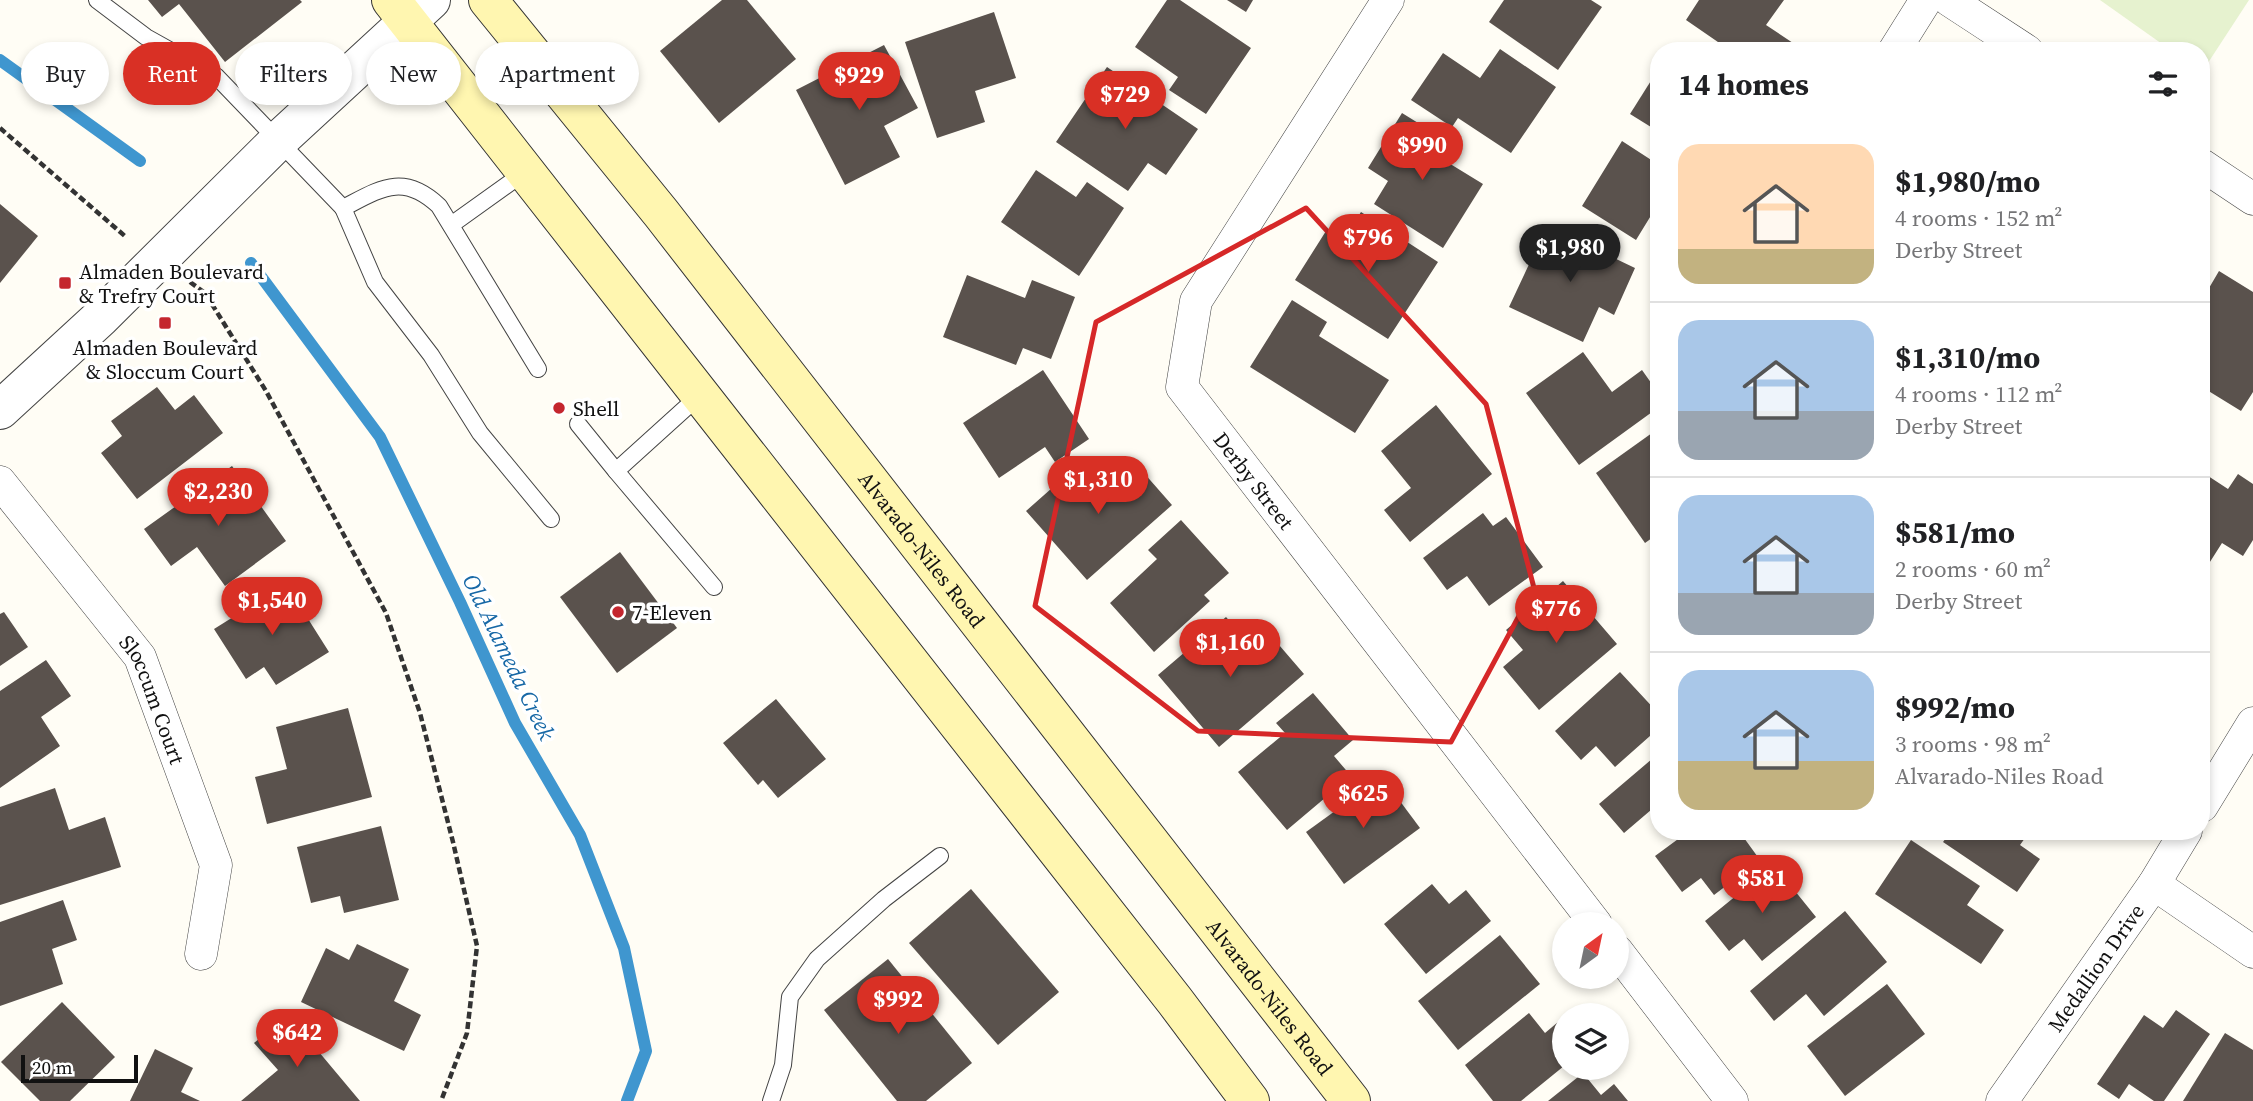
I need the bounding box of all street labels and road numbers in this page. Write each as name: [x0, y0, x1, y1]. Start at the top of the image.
street label: Derby Street: [1207, 425, 1301, 535]
street label: Alvarado-Niles Road: [852, 465, 992, 633]
street label: Sloccum Court: [113, 628, 192, 768]
street label: Medallion Drive: [2041, 898, 2151, 1037]
street label: Alvarado-Niles Road: [1200, 913, 1340, 1081]

